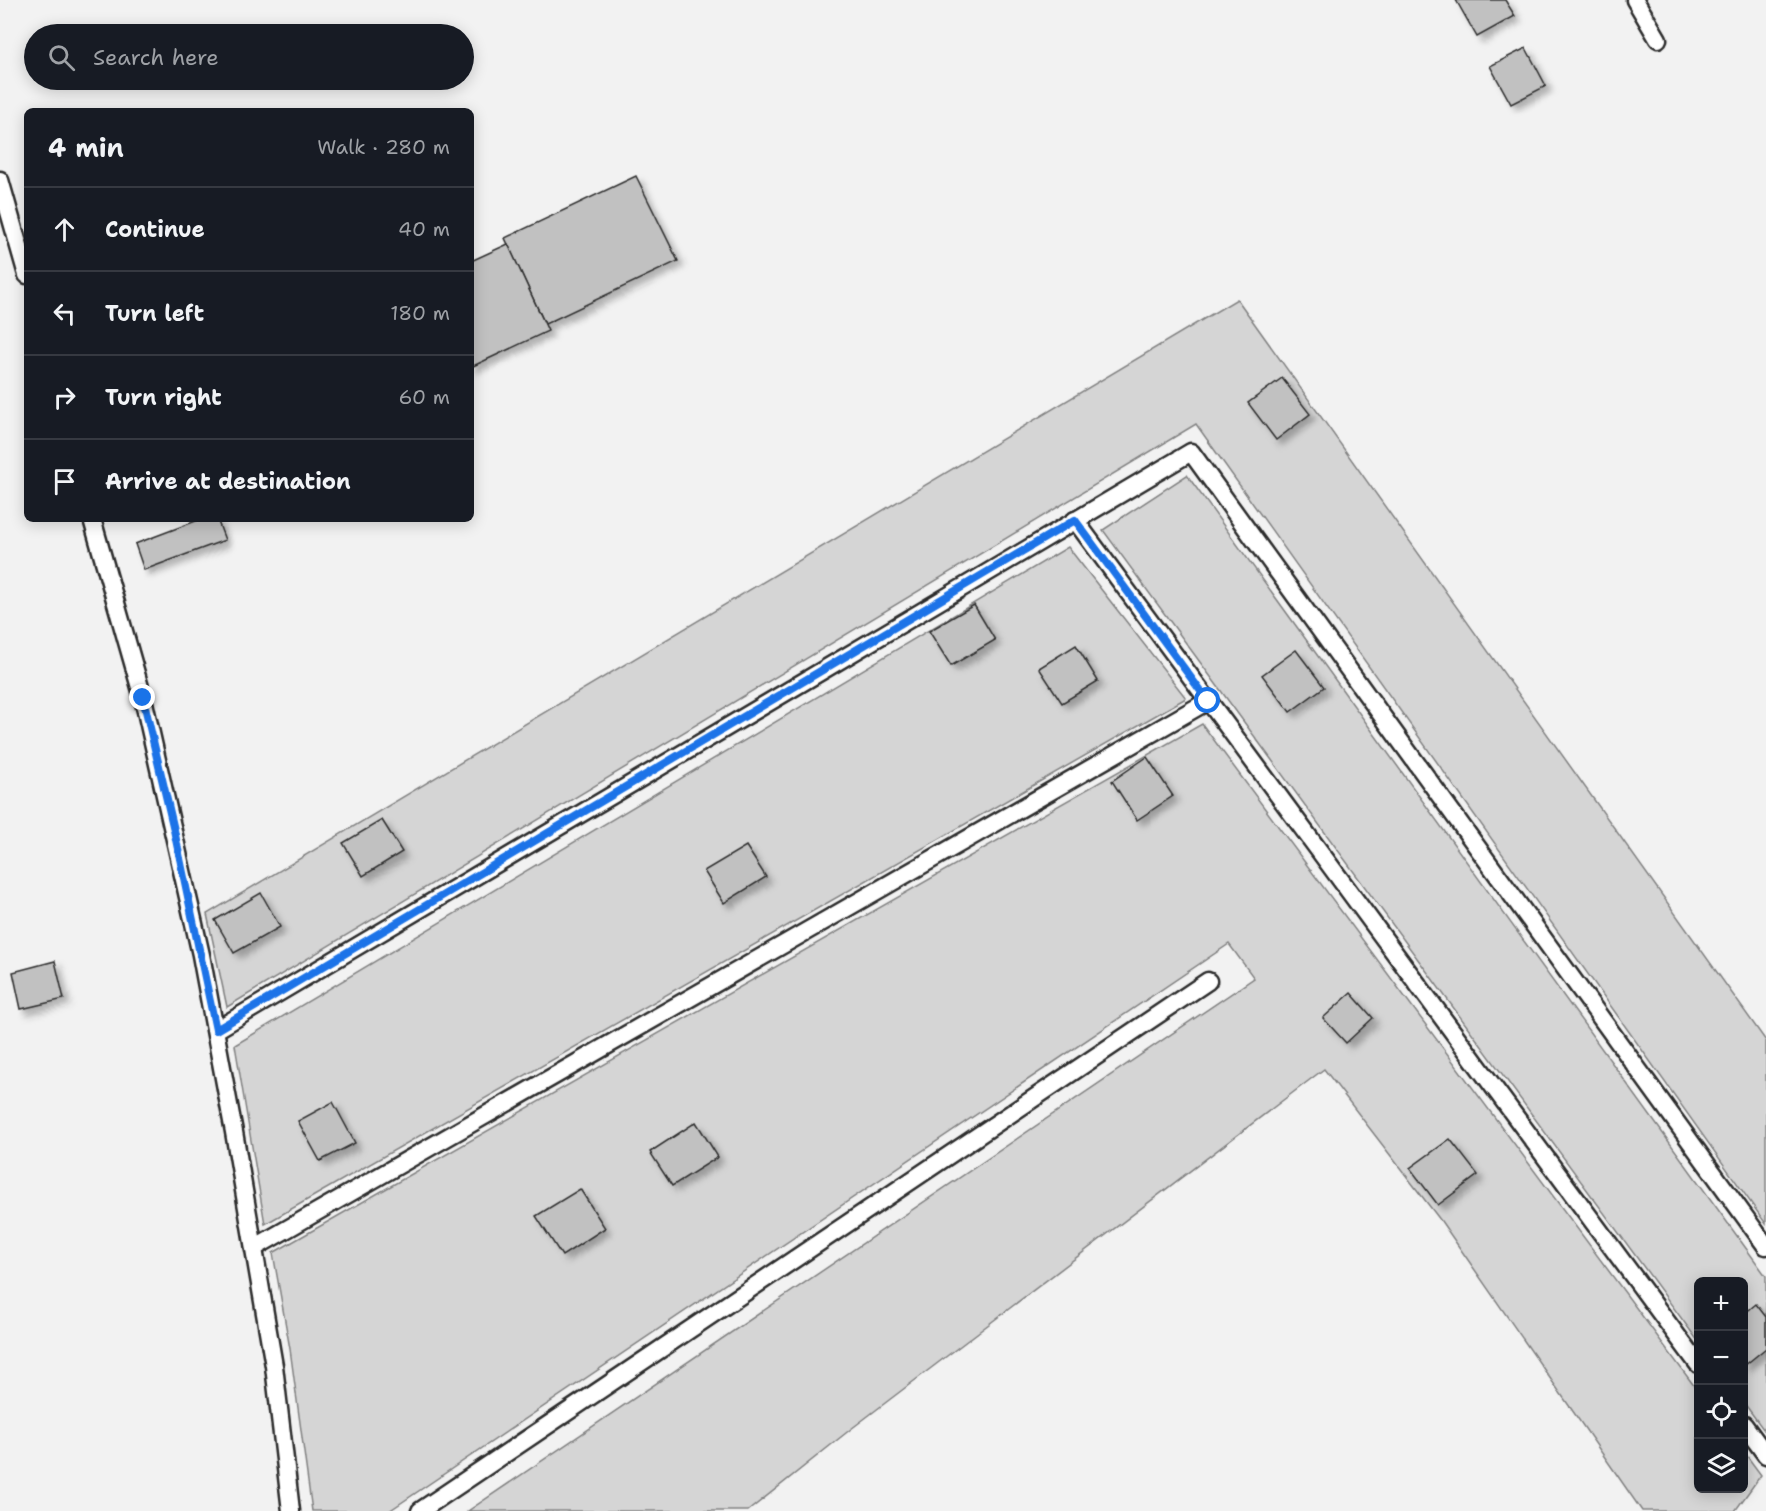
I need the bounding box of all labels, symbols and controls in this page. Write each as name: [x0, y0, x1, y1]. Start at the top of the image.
search box: [24, 24, 474, 90]
icon: search: [45, 41, 78, 74]
text: Search here: [93, 43, 219, 72]
text: 4 min: [48, 130, 124, 165]
text: Walk · 280 m: [317, 134, 450, 160]
icon: ahead: [48, 213, 81, 246]
text: Continue: [105, 215, 205, 244]
text: 40 m: [398, 216, 450, 242]
icon: left: [48, 297, 81, 330]
text: Turn left: [105, 299, 204, 328]
text: 180 m: [390, 300, 450, 326]
icon: right: [48, 381, 81, 414]
text: Turn right: [105, 383, 222, 412]
text: 60 m: [398, 384, 450, 410]
icon: arrive: [48, 465, 81, 498]
text: Arrive at destination: [105, 467, 351, 496]
route end: [129, 684, 155, 710]
route start: [1194, 687, 1220, 713]
map controls: [1694, 1277, 1748, 1493]
button: +: [1694, 1277, 1748, 1331]
button: −: [1694, 1331, 1748, 1385]
button: locate: [1694, 1385, 1748, 1439]
button: layers: [1694, 1439, 1748, 1493]

